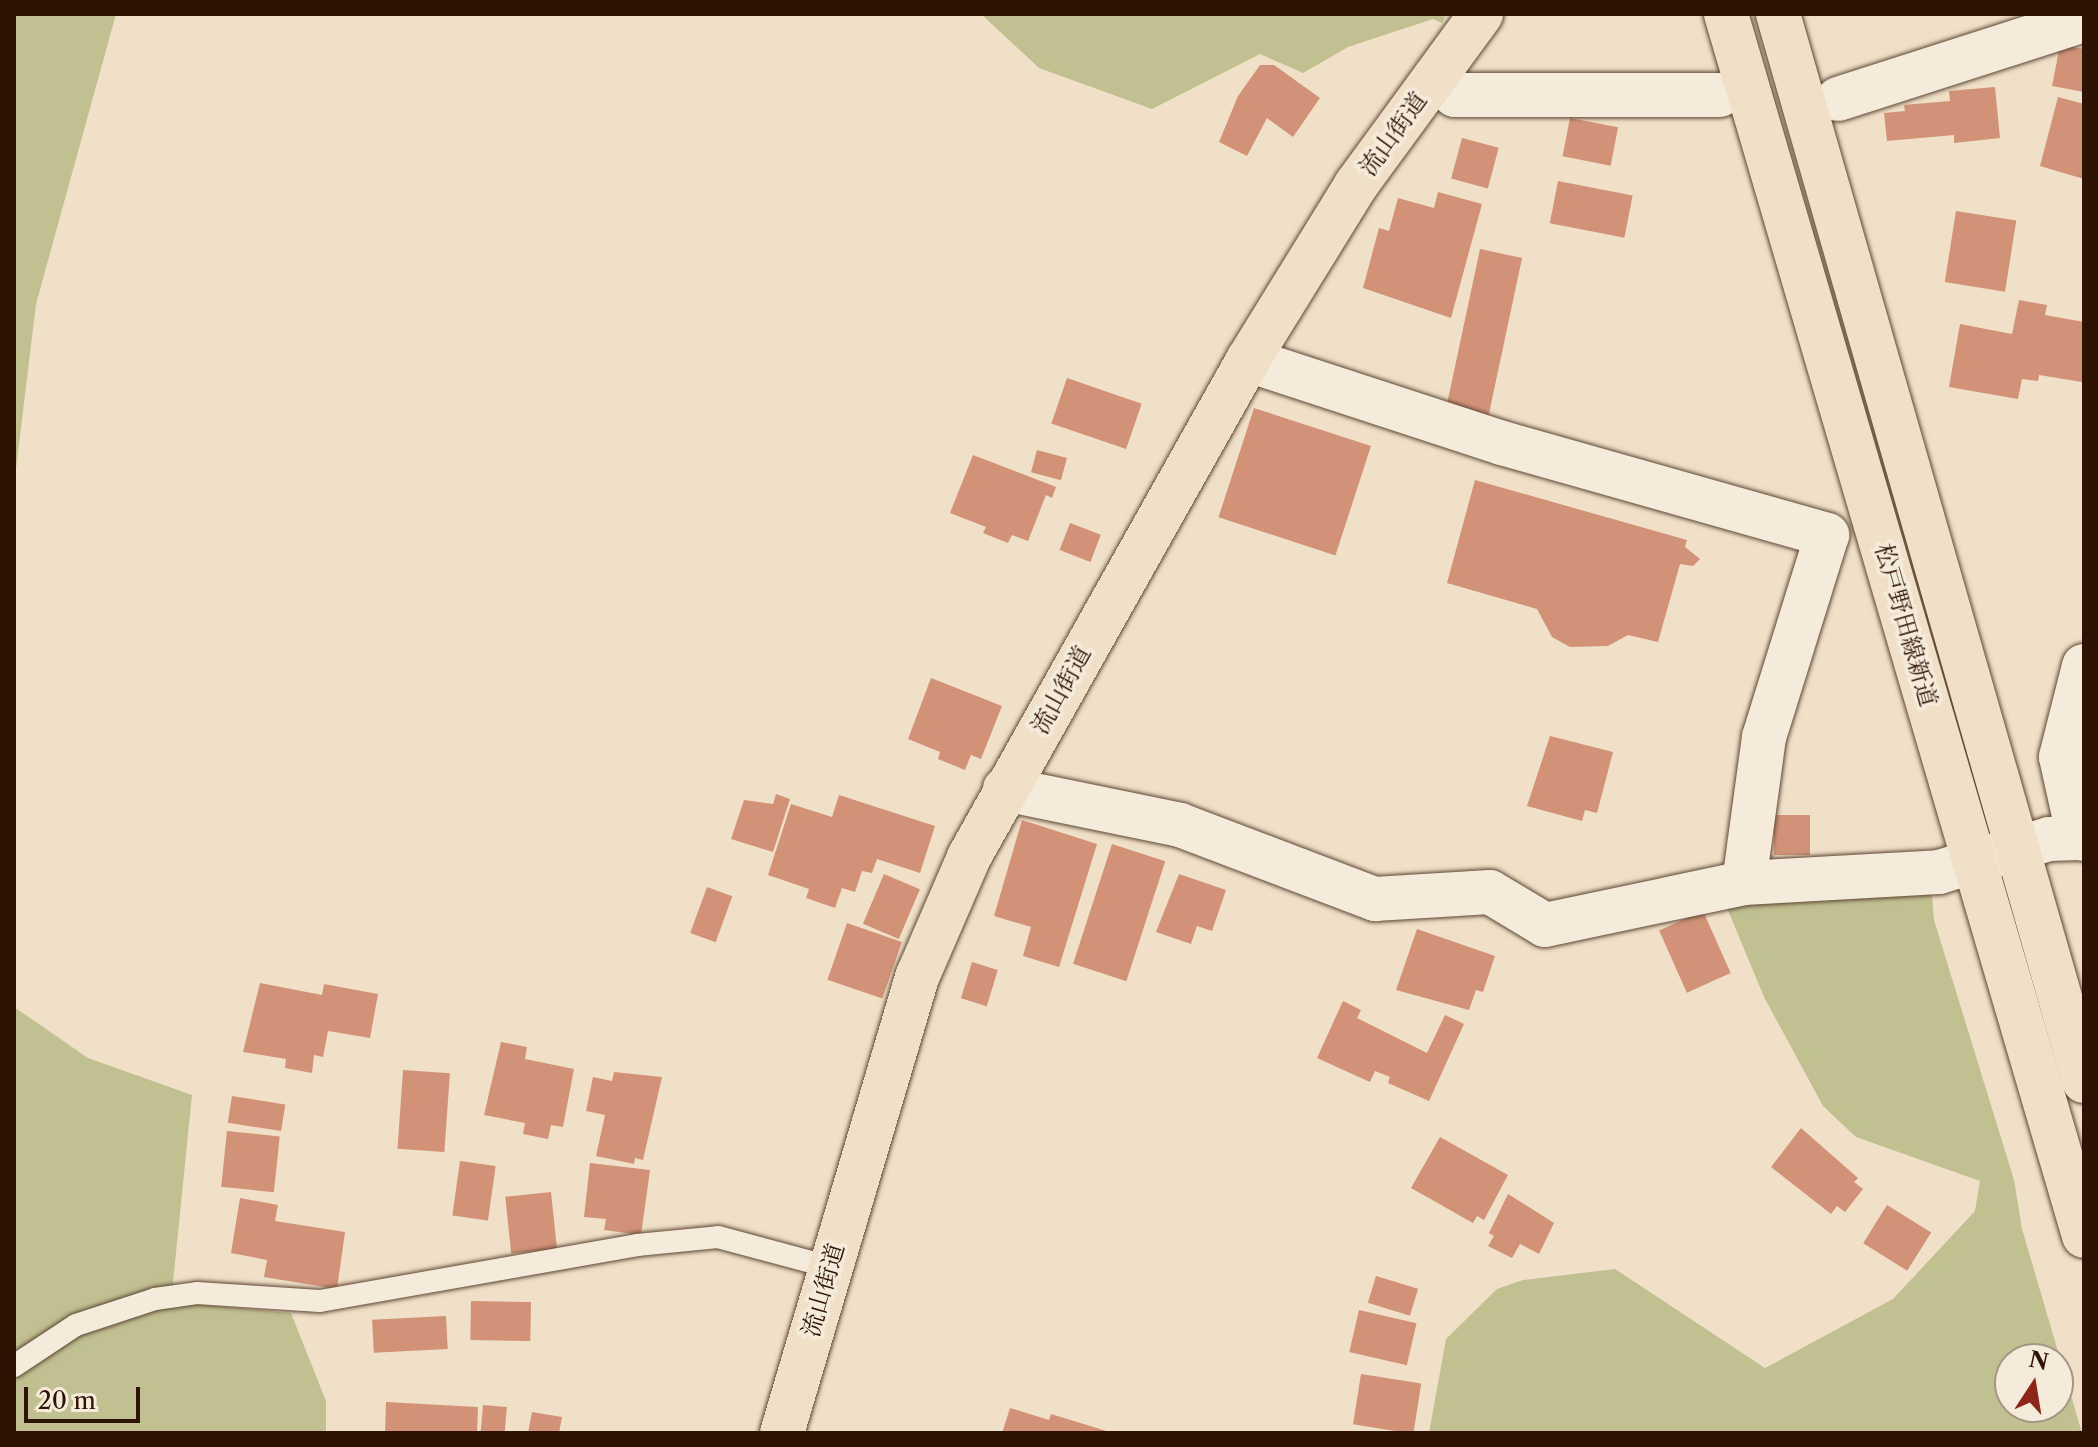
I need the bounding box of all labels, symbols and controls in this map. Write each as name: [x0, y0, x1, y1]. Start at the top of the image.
street label: 流山街道: [1353, 87, 1433, 181]
street label: 松戸野田線新道: [1869, 540, 1943, 710]
street label: 流山街道: [1025, 641, 1097, 739]
street label: 流山街道: [796, 1240, 850, 1340]
north arrow: [1994, 1343, 2074, 1423]
text: N: [2027, 1346, 2051, 1376]
scale bar: [28, 1371, 144, 1421]
text: 20 m: [38, 1386, 96, 1415]

